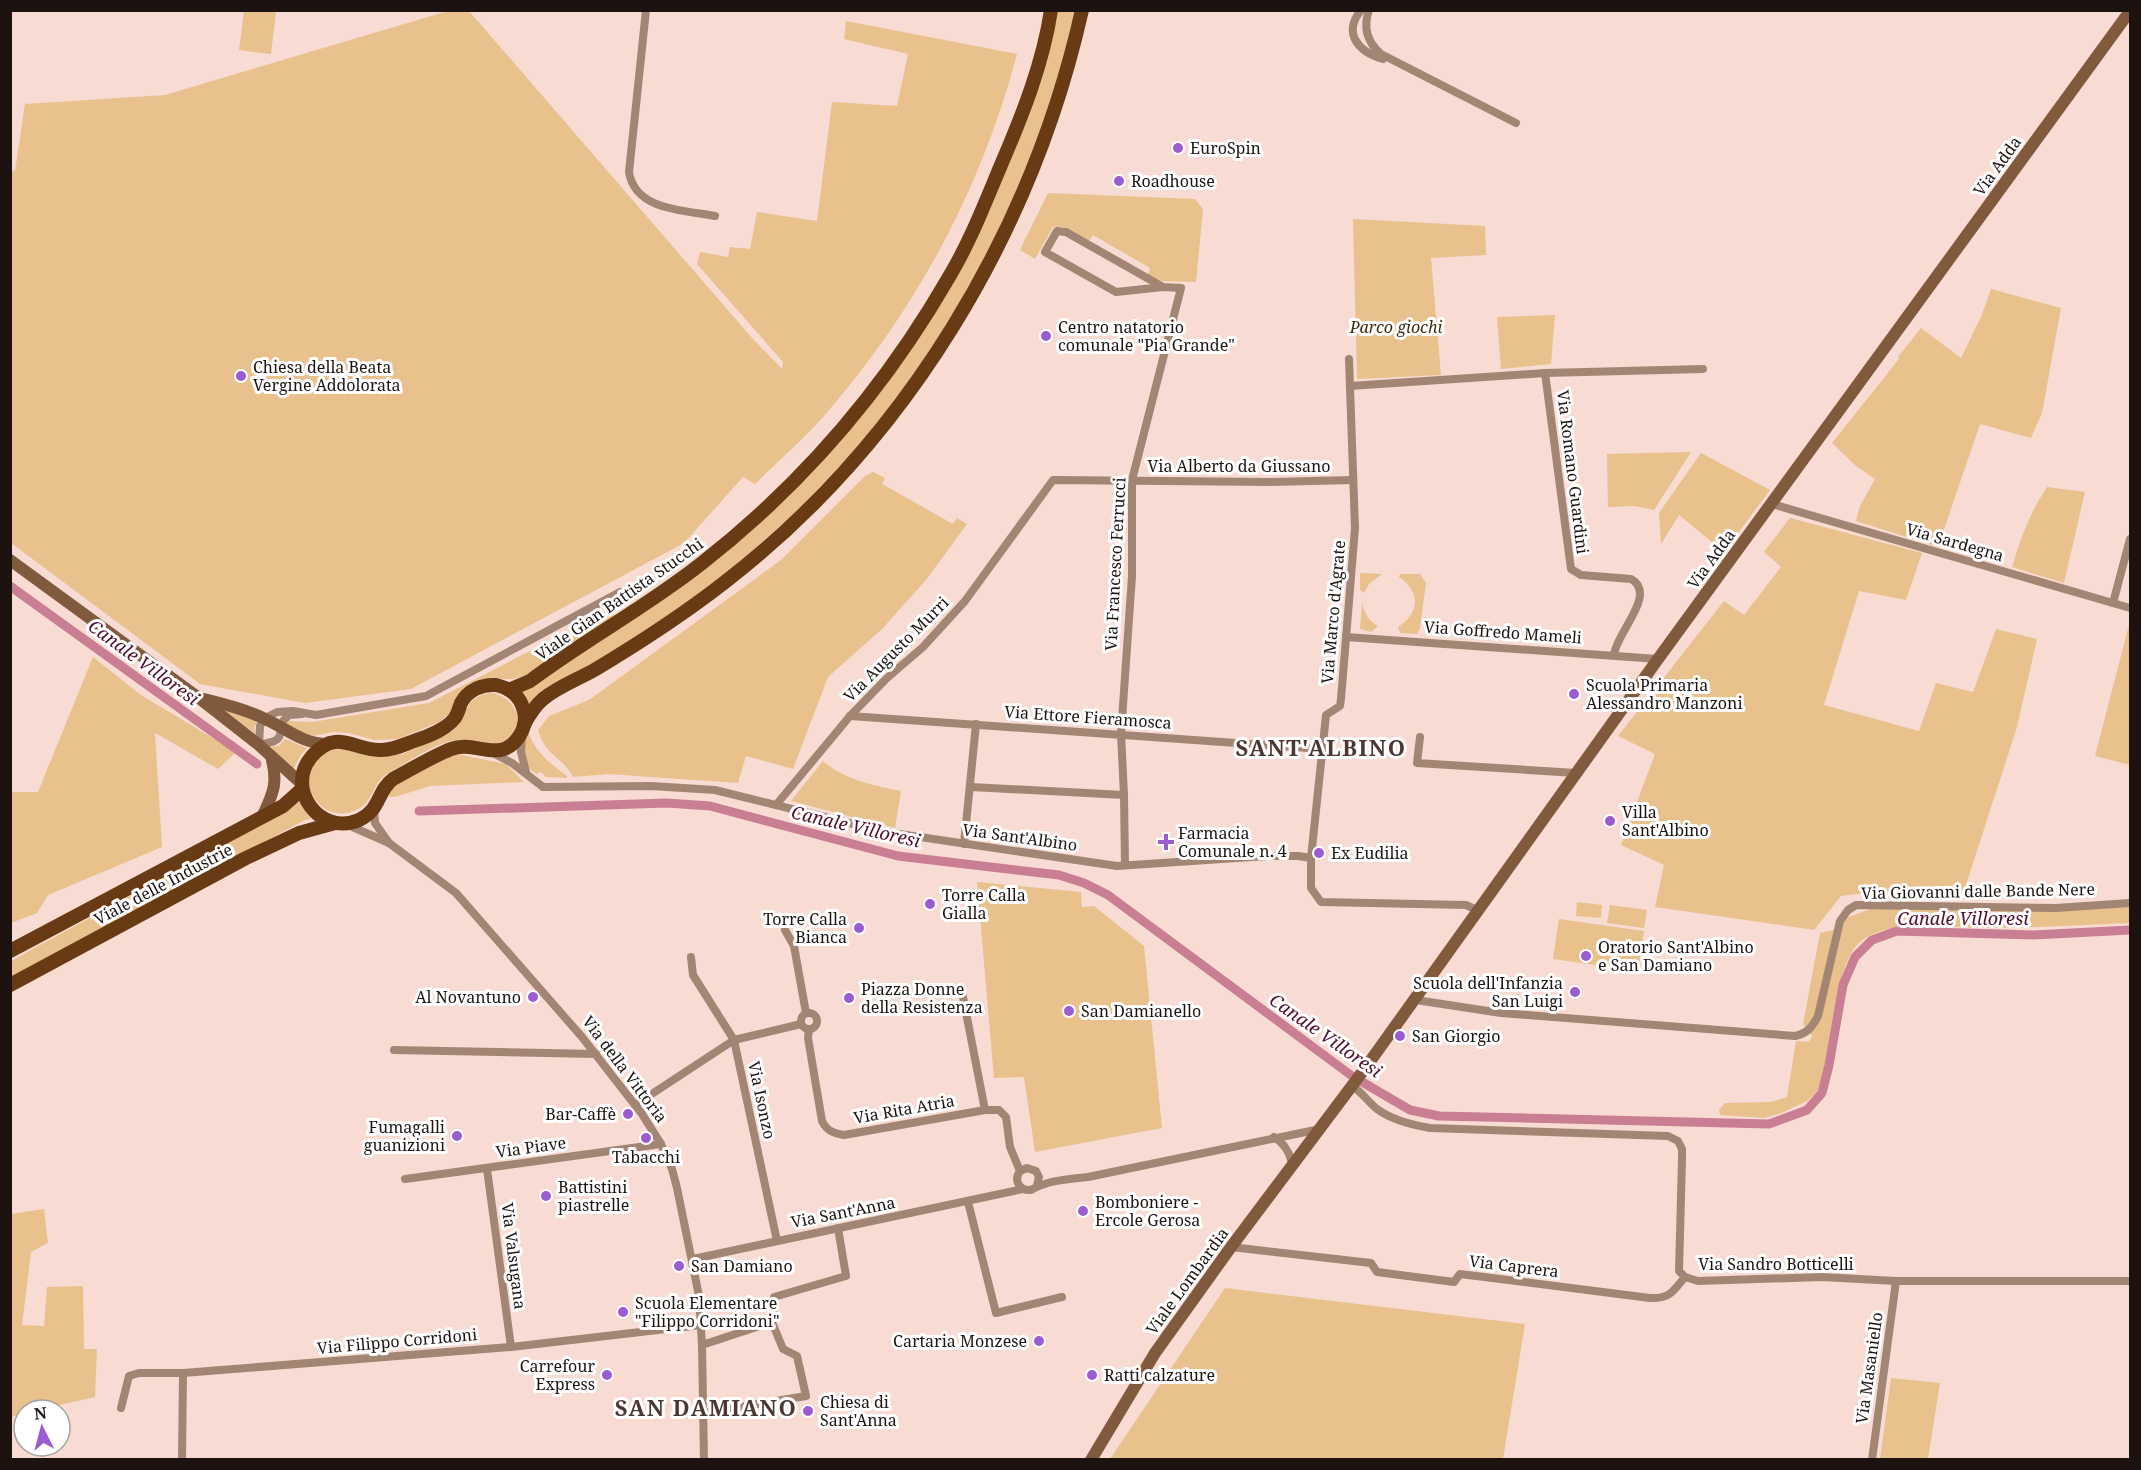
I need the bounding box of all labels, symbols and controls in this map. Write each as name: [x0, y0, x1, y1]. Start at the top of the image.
street label: Via Adda: [1968, 132, 2026, 200]
place label: EuroSpin: [1190, 137, 1261, 159]
marker: EuroSpin: [1171, 141, 1185, 155]
place label: Roadhouse: [1131, 170, 1215, 192]
marker: Roadhouse: [1112, 174, 1126, 188]
place label: Centro natatorio comunale "Pia Grande": [1058, 316, 1235, 356]
park label: Parco giochi: [1349, 316, 1442, 338]
marker: Centro natatorio comunale "Pia Grande": [1039, 329, 1053, 343]
place label: Chiesa della Beata Vergine Addolorata: [253, 356, 401, 396]
marker: Chiesa della Beata Vergine Addolorata: [234, 369, 248, 383]
street label: Via Romano Guardini: [1552, 389, 1594, 555]
street label: Via Alberto da Giussano: [1148, 455, 1330, 477]
street label: Via Francesco Ferrucci: [1099, 477, 1131, 651]
street label: Via Sardegna: [1904, 518, 2006, 566]
street label: Via Adda: [1682, 525, 1740, 593]
street label: Viale Gian Battista Stucchi: [531, 533, 707, 665]
street label: Via Marco d'Agrate: [1316, 539, 1350, 685]
street label: Via Augusto Murri: [839, 592, 953, 706]
water label: Canale Villoresi: [84, 614, 205, 711]
street label: Via Goffredo Mameli: [1423, 616, 1583, 648]
place label: Scuola Primaria Alessandro Manzoni: [1586, 674, 1743, 714]
marker: Scuola Primaria Alessandro Manzoni: [1567, 687, 1581, 701]
street label: Via Ettore Fieramosca: [1004, 700, 1172, 734]
district label: SANT'ALBINO: [1236, 732, 1406, 762]
water label: Canale Villoresi: [789, 800, 923, 853]
place label: Villa Sant'Albino: [1622, 801, 1709, 841]
marker: Villa Sant'Albino: [1603, 814, 1617, 828]
street label: Via Sant'Albino: [961, 818, 1079, 856]
place label: Farmacia Comunale n. 4: [1178, 822, 1287, 862]
marker: Farmacia Comunale n. 4: [1159, 835, 1173, 849]
street label: Viale delle Industrie: [90, 838, 236, 930]
place label: Ex Eudilia: [1331, 842, 1409, 864]
marker: Ex Eudilia: [1312, 846, 1326, 860]
street label: Via Giovanni dalle Bande Nere: [1861, 878, 2095, 904]
place label: Torre Calla Gialla: [942, 884, 1026, 924]
marker: Torre Calla Gialla: [923, 897, 937, 911]
water label: Canale Villoresi: [1897, 906, 2029, 930]
place label: Torre Calla Bianca: [763, 908, 847, 948]
marker: Torre Calla Bianca: [852, 921, 866, 935]
place label: Oratorio Sant'Albino e San Damiano: [1598, 936, 1754, 976]
marker: Oratorio Sant'Albino e San Damiano: [1579, 949, 1593, 963]
place label: Scuola dell'Infanzia San Luigi: [1413, 972, 1563, 1012]
place label: Piazza Donne della Resistenza: [861, 978, 983, 1018]
marker: Scuola dell'Infanzia San Luigi: [1568, 985, 1582, 999]
place label: Al Novantuno: [415, 986, 521, 1008]
water label: Canale Villoresi: [1265, 987, 1387, 1083]
marker: Al Novantuno: [526, 990, 540, 1004]
marker: Piazza Donne della Resistenza: [842, 991, 856, 1005]
place label: San Damianello: [1081, 1000, 1201, 1022]
marker: San Damianello: [1062, 1004, 1076, 1018]
street label: Via della Vittoria: [578, 1011, 672, 1127]
place label: San Giorgio: [1412, 1025, 1500, 1047]
marker: San Giorgio: [1393, 1029, 1407, 1043]
street label: Via Isonzo: [743, 1059, 781, 1141]
street label: Via Rita Atria: [852, 1089, 956, 1129]
place label: Bar-Caffè: [545, 1103, 616, 1125]
marker: Bar-Caffè: [621, 1107, 635, 1121]
place label: Fumagalli guanizioni: [364, 1116, 445, 1156]
marker: Fumagalli guanizioni: [450, 1129, 464, 1143]
street label: Via Piave: [494, 1131, 568, 1163]
marker: Tabacchi: [639, 1131, 653, 1145]
place label: Tabacchi: [612, 1146, 680, 1168]
place label: Battistini piastrelle: [558, 1176, 629, 1216]
marker: Battistini piastrelle: [539, 1189, 553, 1203]
street label: Via Sant'Anna: [789, 1191, 897, 1233]
place label: Bomboniere - Ercole Gerosa: [1095, 1191, 1200, 1231]
street label: Via Valsugana: [497, 1201, 531, 1311]
marker: Bomboniere - Ercole Gerosa: [1076, 1204, 1090, 1218]
street label: Viale Lombardia: [1141, 1223, 1233, 1339]
street label: Via Caprera: [1468, 1250, 1560, 1282]
street label: Via Sandro Botticelli: [1698, 1253, 1854, 1275]
place label: San Damiano: [691, 1255, 793, 1277]
marker: San Damiano: [672, 1259, 686, 1273]
place label: Scuola Elementare "Filippo Corridoni": [635, 1292, 779, 1332]
marker: Scuola Elementare "Filippo Corridoni": [616, 1305, 630, 1319]
street label: Via Masaniello: [1850, 1311, 1888, 1425]
street label: Via Filippo Corridoni: [316, 1323, 478, 1359]
place label: Cartaria Monzese: [893, 1330, 1027, 1352]
marker: Cartaria Monzese: [1032, 1334, 1046, 1348]
place label: Carrefour Express: [520, 1355, 595, 1395]
place label: Ratti calzature: [1104, 1364, 1215, 1386]
marker: Carrefour Express: [600, 1368, 614, 1382]
marker: Ratti calzature: [1085, 1368, 1099, 1382]
place label: Chiesa di Sant'Anna: [820, 1391, 897, 1431]
district label: SAN DAMIANO: [615, 1392, 797, 1422]
north arrow: [12, 1398, 72, 1458]
text: N: [33, 1401, 48, 1425]
marker: Chiesa di Sant'Anna: [801, 1404, 815, 1418]

